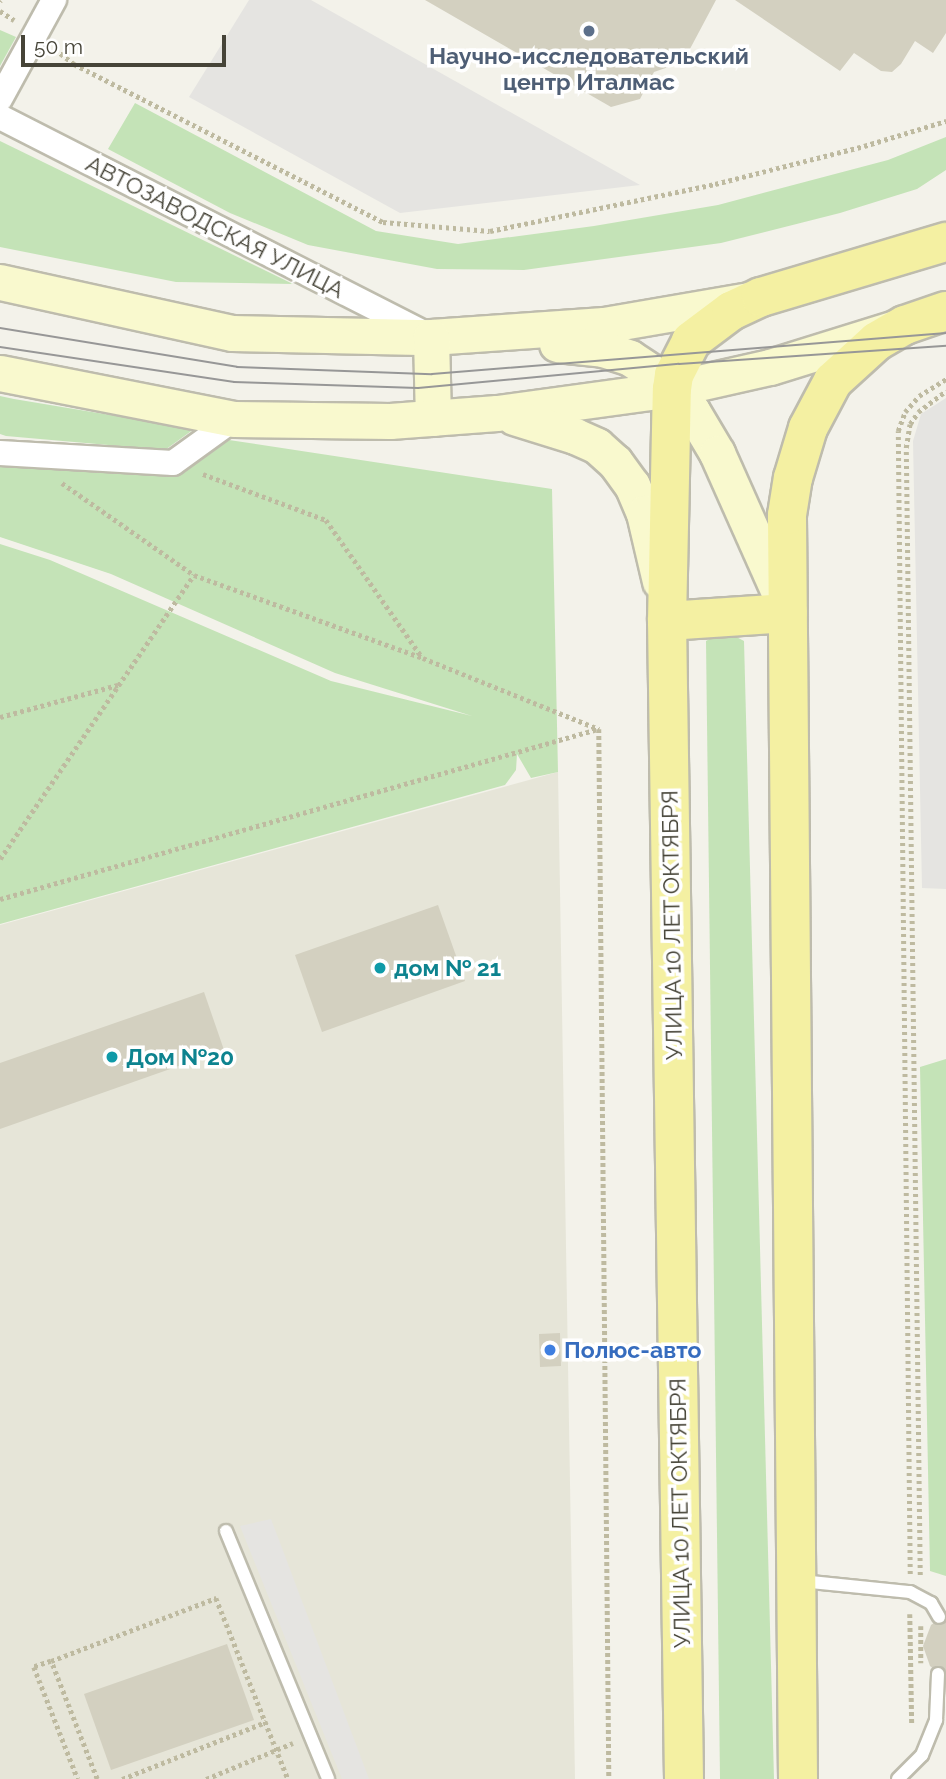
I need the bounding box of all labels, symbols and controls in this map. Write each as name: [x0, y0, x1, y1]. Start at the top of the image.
scale bar: [24, 21, 229, 65]
marker: Научно-исследовательский центр Италмас: [581, 23, 597, 39]
text: 50 m: [34, 34, 83, 59]
place label: Научно-исследовательский центр Италмас: [429, 42, 749, 96]
street label: АВТОЗАВОДСКАЯ УЛИЦА: [81, 150, 349, 304]
street label: УЛИЦА 10 ЛЕТ ОКТЯБРЯ: [656, 789, 688, 1061]
place label: дом № 21: [394, 954, 501, 982]
marker: дом № 21: [372, 960, 388, 976]
place label: Дом №20: [126, 1043, 234, 1071]
marker: Дом №20: [104, 1049, 120, 1065]
place label: Полюс-авто: [564, 1336, 702, 1364]
marker: Полюс-авто: [542, 1342, 558, 1358]
street label: УЛИЦА 10 ЛЕТ ОКТЯБРЯ: [664, 1377, 696, 1649]

